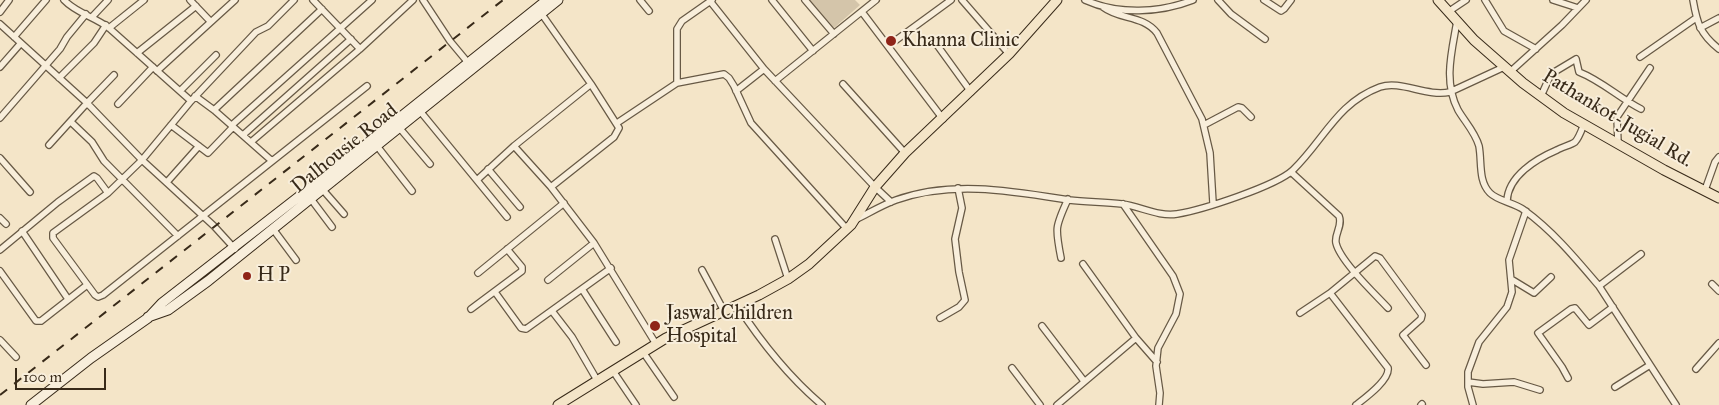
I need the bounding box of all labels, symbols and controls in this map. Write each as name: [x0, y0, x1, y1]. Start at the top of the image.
place label: Khanna Clinic: [902, 29, 1019, 53]
marker: Khanna Clinic: [884, 34, 898, 48]
street label: Pathankot-Jugial Rd.: [1538, 65, 1696, 173]
street label: Dalhousie Road: [287, 99, 403, 199]
place label: H P: [257, 264, 290, 288]
marker: H P: [241, 270, 253, 282]
place label: Jaswal Children Hospital: [666, 302, 793, 349]
marker: Jaswal Children Hospital: [648, 319, 662, 333]
scale bar: [18, 358, 109, 390]
text: 100 m: [23, 368, 62, 386]

